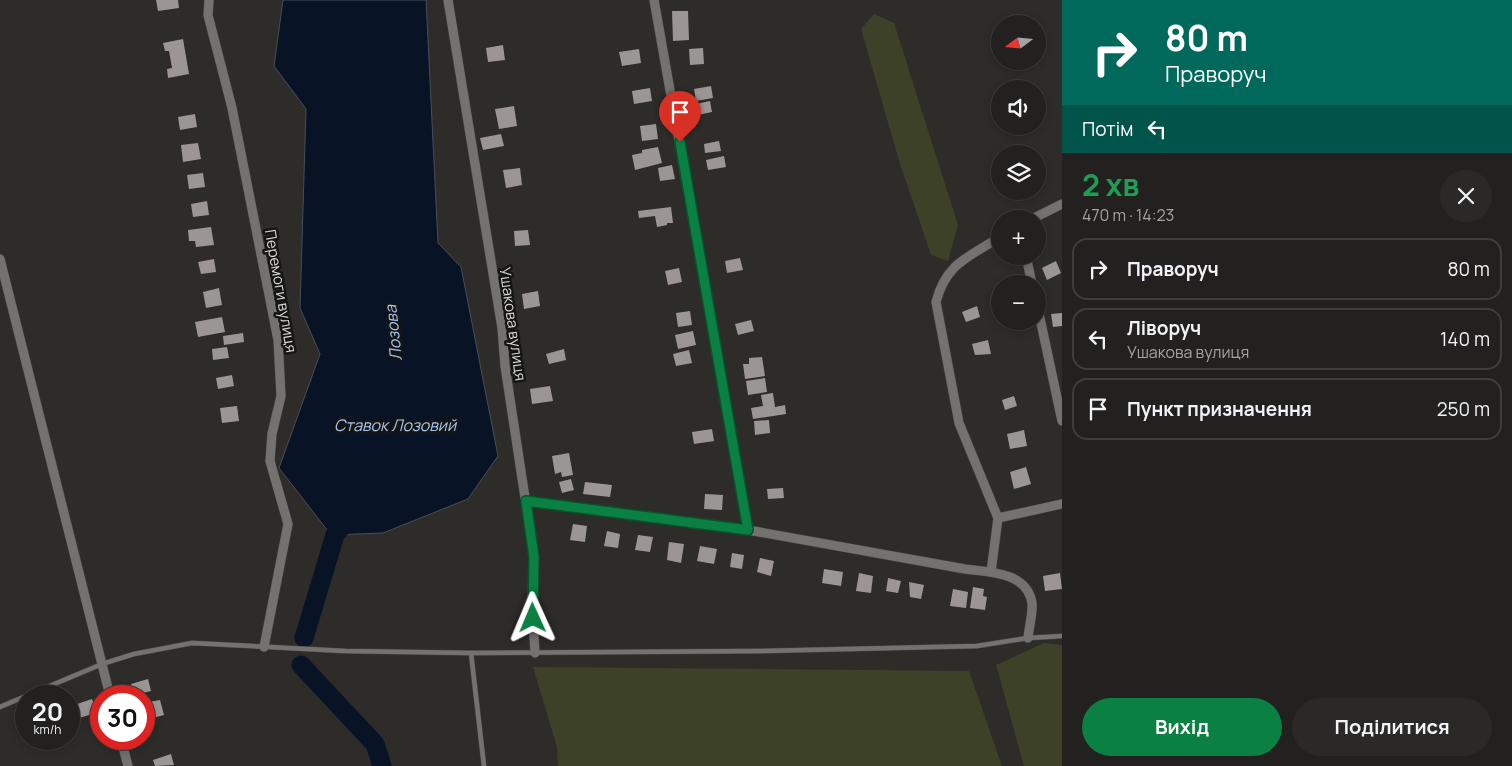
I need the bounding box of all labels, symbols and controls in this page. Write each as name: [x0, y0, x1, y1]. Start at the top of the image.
text: 80 m: [1165, 14, 1248, 62]
north arrow: [991, 15, 1046, 70]
map controls: [991, 15, 1046, 330]
icon: right: [1082, 20, 1147, 85]
text: Праворуч: [1165, 59, 1266, 89]
button: sound: [991, 80, 1046, 135]
pin: [659, 91, 701, 142]
icon: arrive: [666, 98, 694, 126]
icon: left: [1143, 115, 1171, 143]
text: Потім: [1082, 116, 1133, 142]
button: layers: [991, 145, 1046, 200]
text: 2 хв: [1082, 164, 1139, 205]
button: close: [1440, 170, 1492, 222]
text: 470 m · 14:23: [1082, 204, 1174, 226]
button: +: [991, 210, 1046, 265]
street label: Перемоги вулиця: [260, 228, 302, 354]
icon: right: [1084, 255, 1112, 283]
text: Праворуч: [1127, 256, 1219, 282]
text: 80 m: [1447, 256, 1490, 282]
street label: Ушакова вулиця: [495, 266, 531, 382]
button: −: [991, 275, 1046, 330]
water label: Лозова: [379, 303, 407, 362]
text: Ліворуч: [1127, 315, 1201, 341]
icon: left: [1084, 325, 1112, 353]
text: 140 m: [1440, 326, 1490, 352]
text: Ушакова вулиця: [1127, 341, 1249, 363]
icon: arrive: [1084, 395, 1112, 423]
text: Пункт призначення: [1127, 396, 1312, 422]
text: 250 m: [1437, 396, 1490, 422]
water label: Ставок Лозовий: [334, 414, 458, 436]
position arrow: [506, 591, 558, 643]
speed limit sign: 30: [90, 685, 155, 750]
text: 20: [32, 694, 63, 729]
button: Вихід: [1082, 698, 1282, 756]
button: Поділитися: [1292, 698, 1492, 756]
text: km/h: [34, 721, 61, 738]

